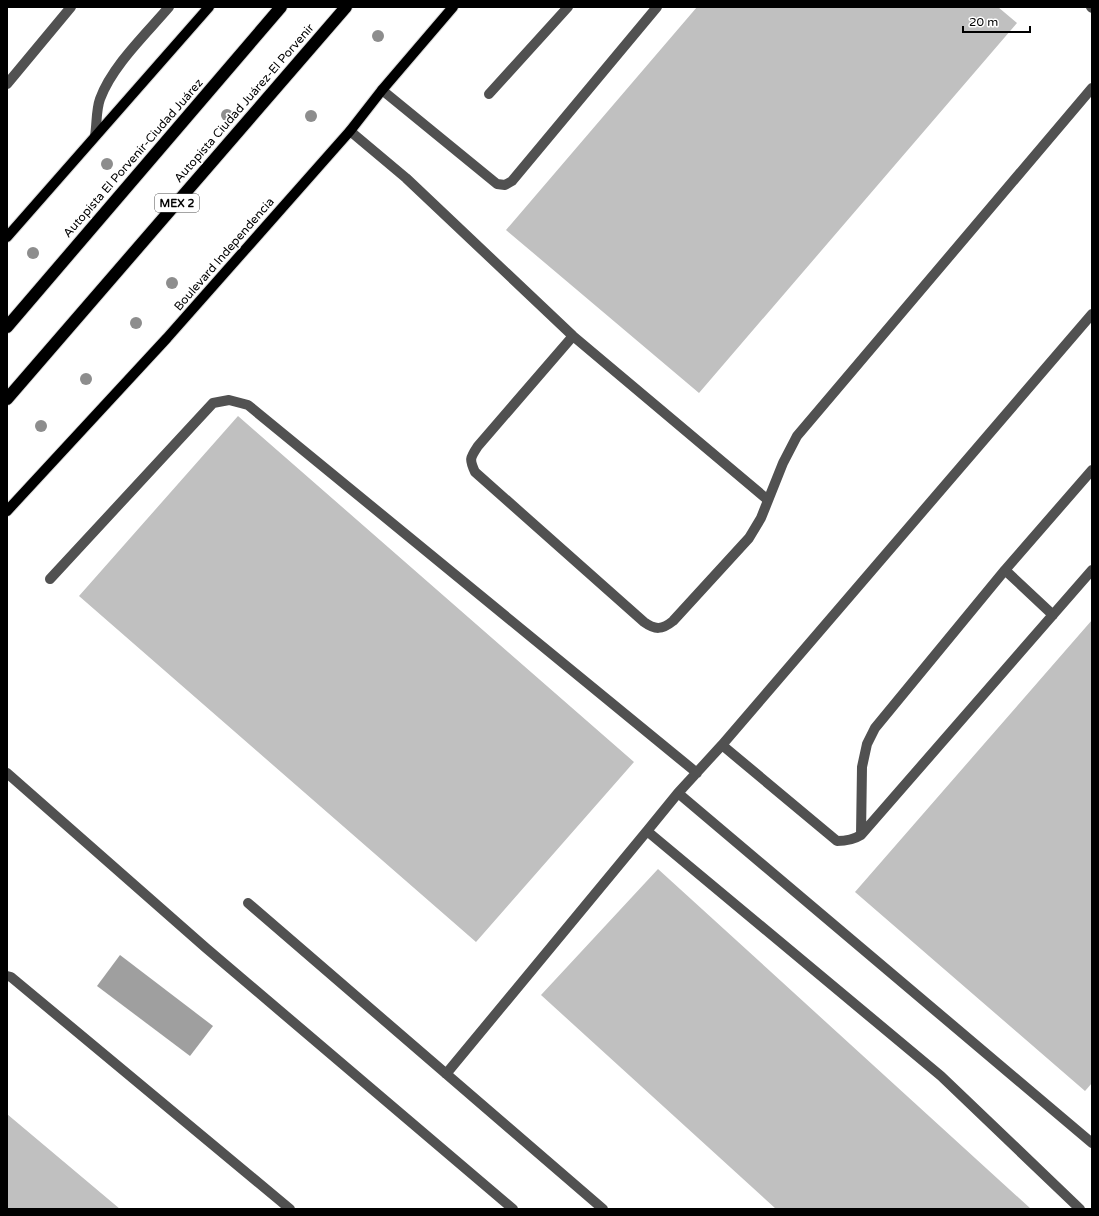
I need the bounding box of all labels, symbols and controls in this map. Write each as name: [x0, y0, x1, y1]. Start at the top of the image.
scale bar: [963, 8, 1030, 34]
text: 20 m: [969, 15, 998, 29]
street label: Autopista Ciudad Juárez-El Porvenir: [171, 21, 317, 185]
street label: Autopista El Porvenir-Ciudad Juárez: [60, 76, 206, 240]
road number: MEX 2: [155, 194, 199, 212]
street label: Boulevard Independencia: [171, 195, 277, 313]

